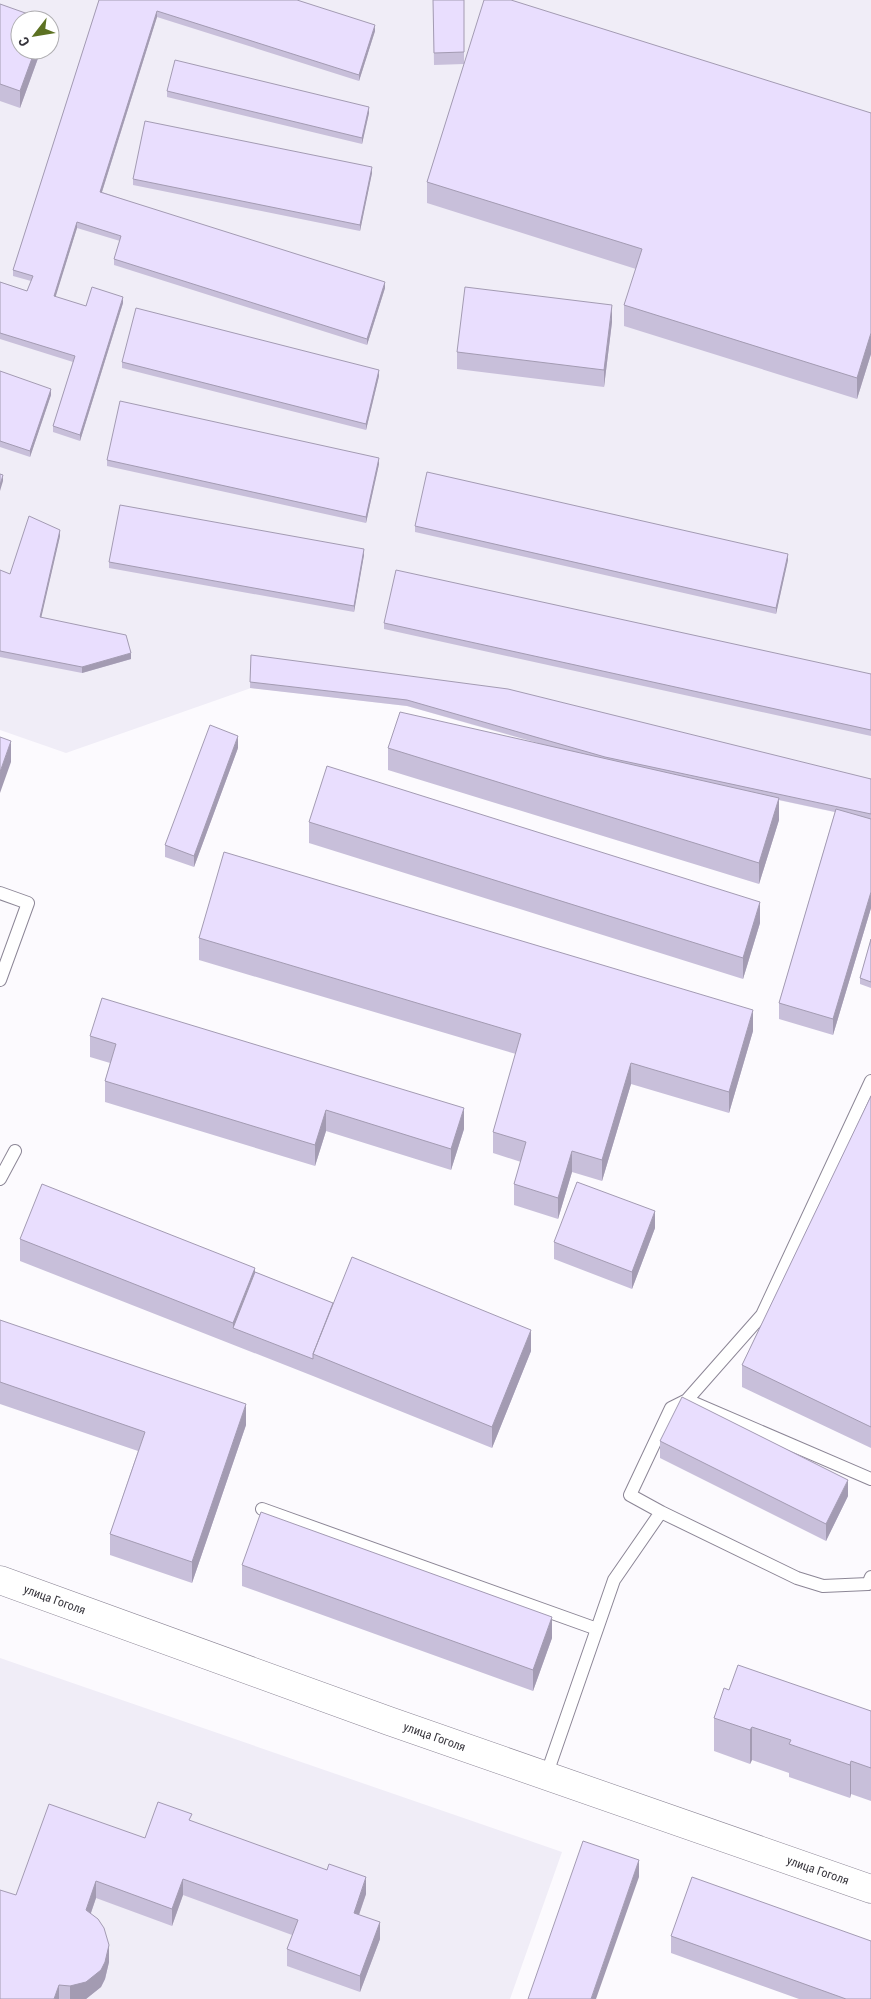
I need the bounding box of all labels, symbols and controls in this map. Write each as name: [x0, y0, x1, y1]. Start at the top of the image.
north arrow: [10, 10, 60, 60]
text: С: [15, 34, 33, 49]
street label: улица Гоголя: [22, 1582, 87, 1617]
street label: улица Гоголя: [402, 1720, 467, 1754]
street label: улица Гоголя: [785, 1853, 851, 1888]

